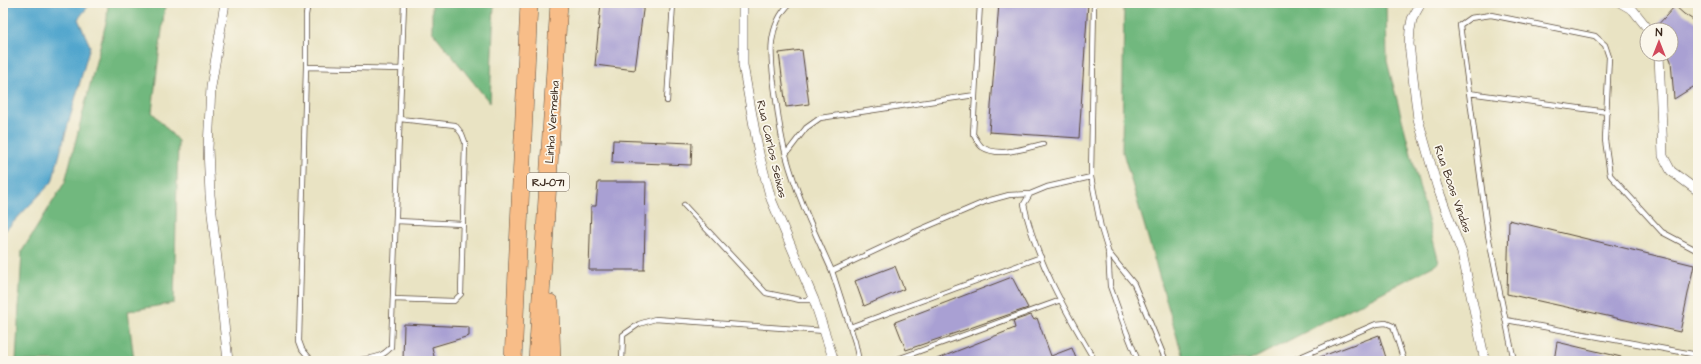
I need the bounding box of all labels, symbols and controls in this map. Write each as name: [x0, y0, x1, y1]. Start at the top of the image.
north arrow: [1639, 22, 1679, 62]
text: N: [1656, 25, 1663, 40]
street label: Linha Vermelha: [541, 80, 564, 164]
street label: Rua Carlos Seixas: [752, 98, 791, 200]
street label: Rua Boas Vindas: [1430, 143, 1475, 235]
road number: RJ-071: [527, 173, 569, 191]

